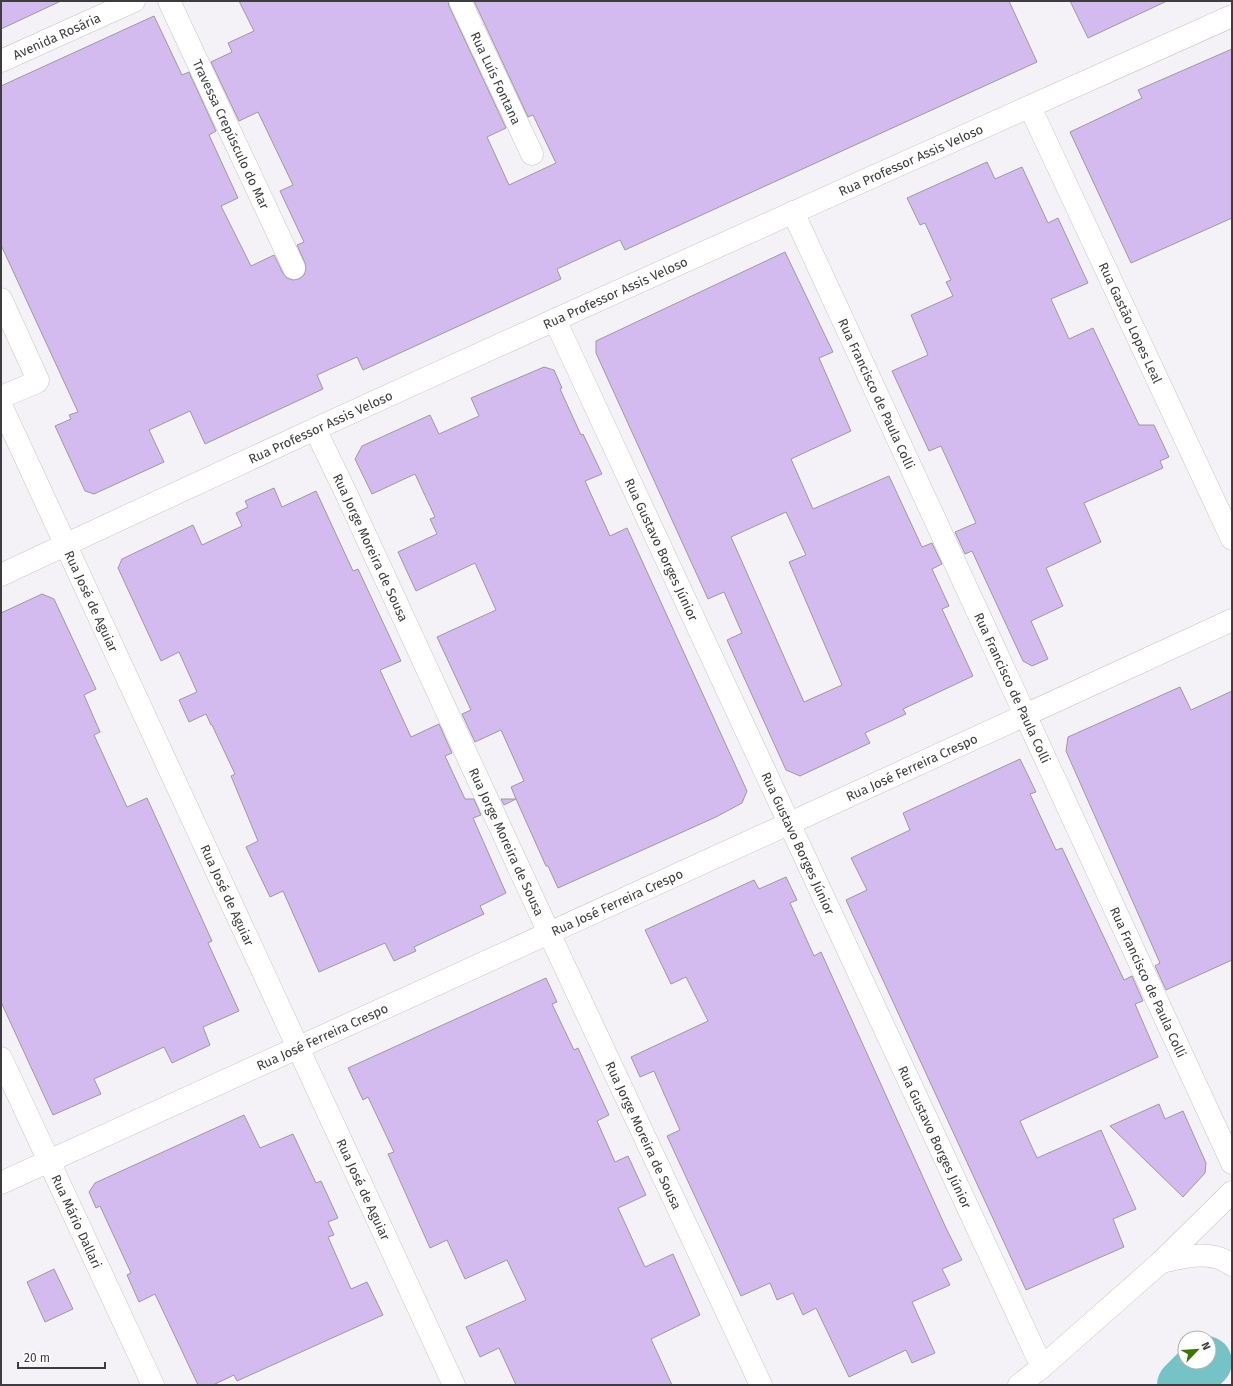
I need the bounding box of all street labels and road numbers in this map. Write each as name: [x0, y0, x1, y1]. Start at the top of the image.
street label: Avenida Rosária: [10, 10, 103, 62]
street label: Rua Luís Fontana: [468, 29, 524, 127]
street label: Travessa Crepúsculo do Mar: [190, 57, 273, 211]
street label: Rua Professor Assis Veloso: [836, 121, 985, 199]
street label: Rua Professor Assis Veloso: [541, 254, 690, 332]
street label: Rua Gastão Lopes Leal: [1096, 260, 1166, 386]
street label: Rua Francisco de Paula Colli: [836, 316, 918, 471]
street label: Rua Professor Assis Veloso: [246, 387, 395, 466]
street label: Rua Jorge Moreira de Sousa: [330, 471, 412, 624]
street label: Rua Gustavo Borges Júnior: [622, 476, 701, 623]
street label: Rua José de Aguiar: [62, 548, 122, 654]
street label: Rua Francisco de Paula Colli: [971, 610, 1054, 765]
street label: Rua José Ferreira Crespo: [843, 731, 980, 804]
street label: Rua Jorge Moreira de Sousa: [466, 765, 547, 918]
street label: Rua Gustavo Borges Júnior: [759, 769, 838, 917]
street label: Rua José de Aguiar: [198, 842, 257, 948]
street label: Rua José Ferreira Crespo: [549, 866, 685, 939]
street label: Rua Francisco de Paula Colli: [1107, 904, 1190, 1060]
street label: Rua José Ferreira Crespo: [254, 1000, 390, 1073]
street label: Rua Jorge Moreira de Sousa: [603, 1059, 685, 1211]
street label: Rua Gustavo Borges Júnior: [895, 1063, 975, 1211]
street label: Rua José de Aguiar: [334, 1136, 393, 1242]
street label: Rua Mário Dallari: [49, 1172, 105, 1270]

